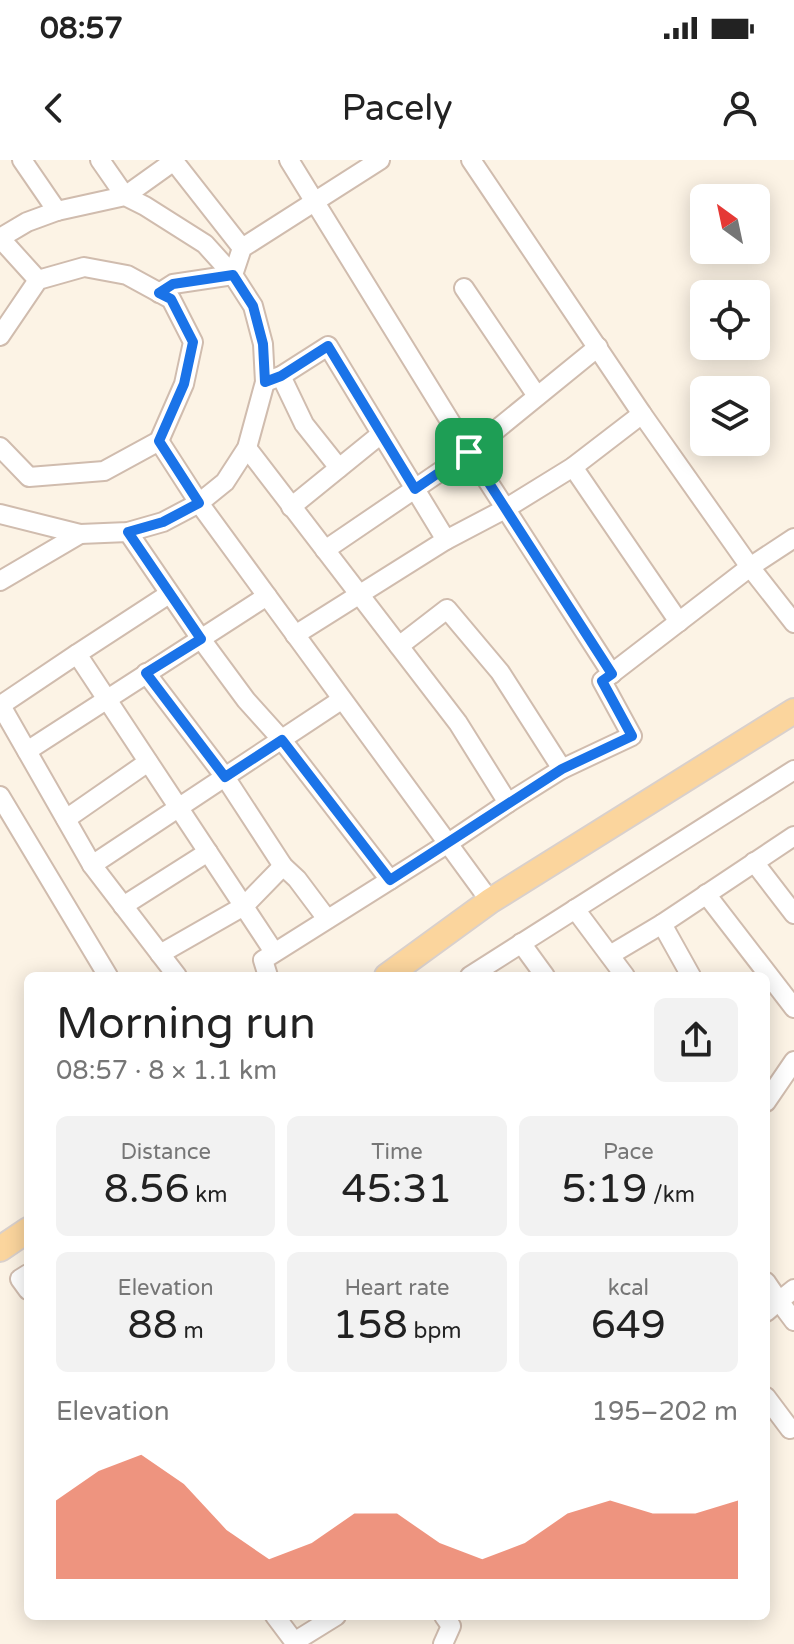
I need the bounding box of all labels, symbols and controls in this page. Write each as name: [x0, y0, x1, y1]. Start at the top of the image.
text: 08:57: [40, 10, 123, 47]
icon: back: [32, 86, 76, 130]
icon: person: [718, 86, 762, 130]
text: Pacely: [341, 87, 453, 130]
north arrow: [690, 184, 770, 264]
map controls: [690, 184, 770, 456]
button: locate: [690, 280, 770, 360]
button: layers: [690, 376, 770, 456]
pin: [435, 418, 503, 486]
icon: arrive: [447, 430, 491, 474]
text: Morning run: [56, 998, 316, 1051]
button: share: [654, 998, 738, 1082]
text: 08:57 · 8 × 1.1 km: [56, 1055, 277, 1086]
text: Distance: [120, 1139, 211, 1165]
text: Time: [371, 1139, 423, 1165]
text: Pace: [603, 1139, 654, 1165]
text: 8.56: [104, 1165, 190, 1213]
text: 45:31: [342, 1165, 452, 1213]
text: 5:19: [562, 1165, 647, 1213]
text: km: [190, 1182, 228, 1208]
text: /km: [647, 1182, 695, 1208]
text: Elevation: [118, 1275, 214, 1301]
text: Heart rate: [345, 1275, 449, 1301]
text: kcal: [608, 1275, 649, 1301]
text: 88: [128, 1301, 178, 1349]
text: 158: [332, 1301, 408, 1349]
text: 649: [591, 1301, 666, 1349]
text: m: [178, 1318, 204, 1344]
text: bpm: [408, 1318, 462, 1344]
text: Elevation: [56, 1396, 170, 1427]
text: 195–202 m: [592, 1396, 738, 1427]

